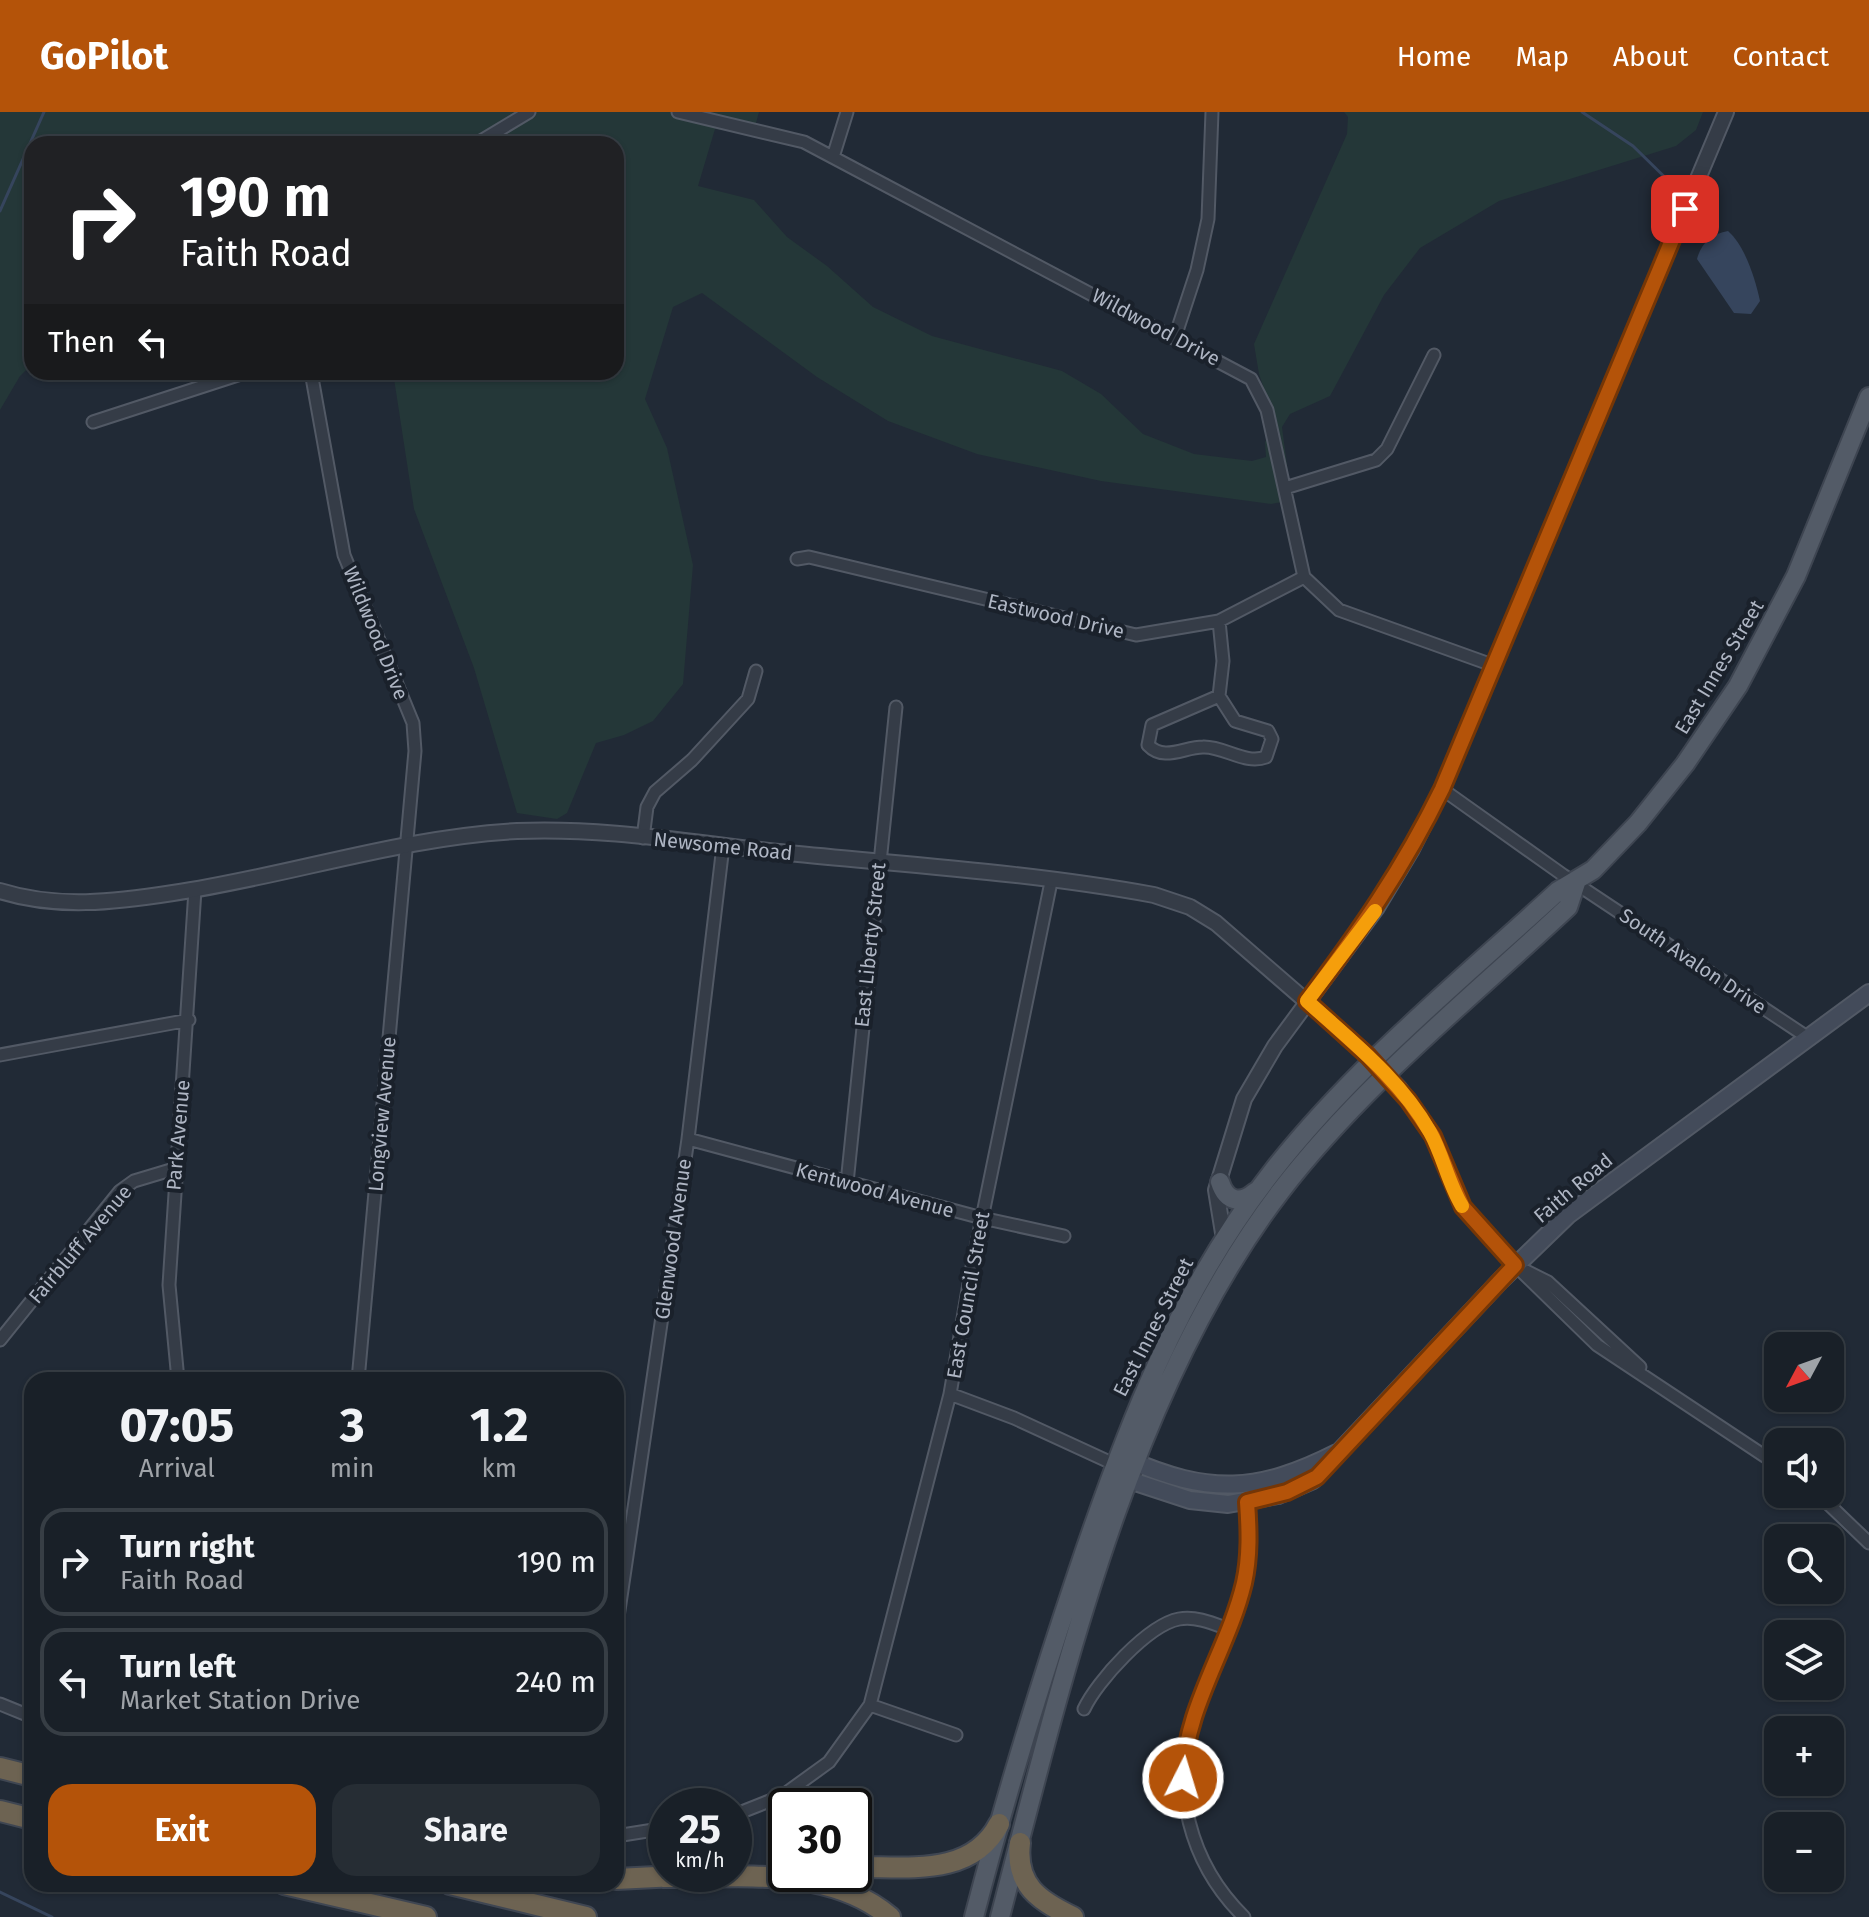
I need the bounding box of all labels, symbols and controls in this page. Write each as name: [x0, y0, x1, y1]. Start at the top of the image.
text: GoPilot: [40, 33, 168, 79]
text: Home: [1397, 40, 1471, 73]
text: Map: [1515, 40, 1569, 73]
text: About: [1613, 40, 1688, 73]
text: Contact: [1732, 40, 1829, 73]
text: 190 m: [180, 164, 331, 231]
icon: right: [48, 168, 152, 272]
pin: [1651, 175, 1719, 243]
icon: arrive: [1663, 187, 1707, 231]
text: Faith Road: [180, 232, 352, 276]
street label: Wildwood Drive: [1088, 283, 1224, 371]
icon: left: [131, 320, 175, 364]
text: Then: [48, 324, 115, 360]
street label: Wildwood Drive: [338, 563, 414, 703]
street label: Eastwood Drive: [985, 589, 1127, 643]
street label: East Innes Street: [1670, 595, 1769, 738]
street label: Newsome Road: [652, 827, 794, 865]
street label: East Liberty Street: [849, 861, 891, 1029]
street label: South Avalon Drive: [1615, 903, 1771, 1019]
street label: Longview Avenue: [363, 1035, 401, 1193]
street label: Park Avenue: [161, 1079, 195, 1191]
street label: Faith Road: [1529, 1148, 1617, 1228]
street label: Glenwood Avenue: [650, 1157, 696, 1321]
street label: Kentwood Avenue: [793, 1157, 957, 1223]
street label: Fairbluff Avenue: [23, 1180, 137, 1308]
street label: East Council Street: [941, 1209, 995, 1381]
street label: East Innes Street: [1108, 1253, 1199, 1400]
north arrow: [1764, 1332, 1844, 1412]
map controls: [1764, 1332, 1844, 1892]
text: 07:05: [119, 1396, 234, 1454]
text: 3: [340, 1396, 365, 1454]
text: 1.2: [470, 1396, 529, 1454]
button: sound: [1764, 1428, 1844, 1508]
text: Arrival: [139, 1453, 215, 1484]
text: min: [330, 1453, 375, 1484]
text: km: [481, 1453, 517, 1484]
button: search: [1764, 1524, 1844, 1604]
text: Turn right: [120, 1529, 255, 1565]
icon: right: [52, 1540, 96, 1584]
text: 190 m: [517, 1544, 596, 1580]
text: Faith Road: [120, 1565, 244, 1596]
button: layers: [1764, 1620, 1844, 1700]
text: Turn left: [120, 1649, 236, 1685]
icon: left: [52, 1660, 96, 1704]
text: 240 m: [516, 1664, 596, 1700]
text: Market Station Drive: [120, 1685, 360, 1716]
button: +: [1764, 1716, 1844, 1796]
position arrow: [1141, 1736, 1225, 1820]
button: Exit: [48, 1784, 316, 1876]
button: Share: [332, 1784, 600, 1876]
speed limit sign: 30: [768, 1788, 872, 1892]
text: 25: [679, 1806, 721, 1854]
button: −: [1764, 1812, 1844, 1892]
text: km/h: [675, 1848, 725, 1872]

